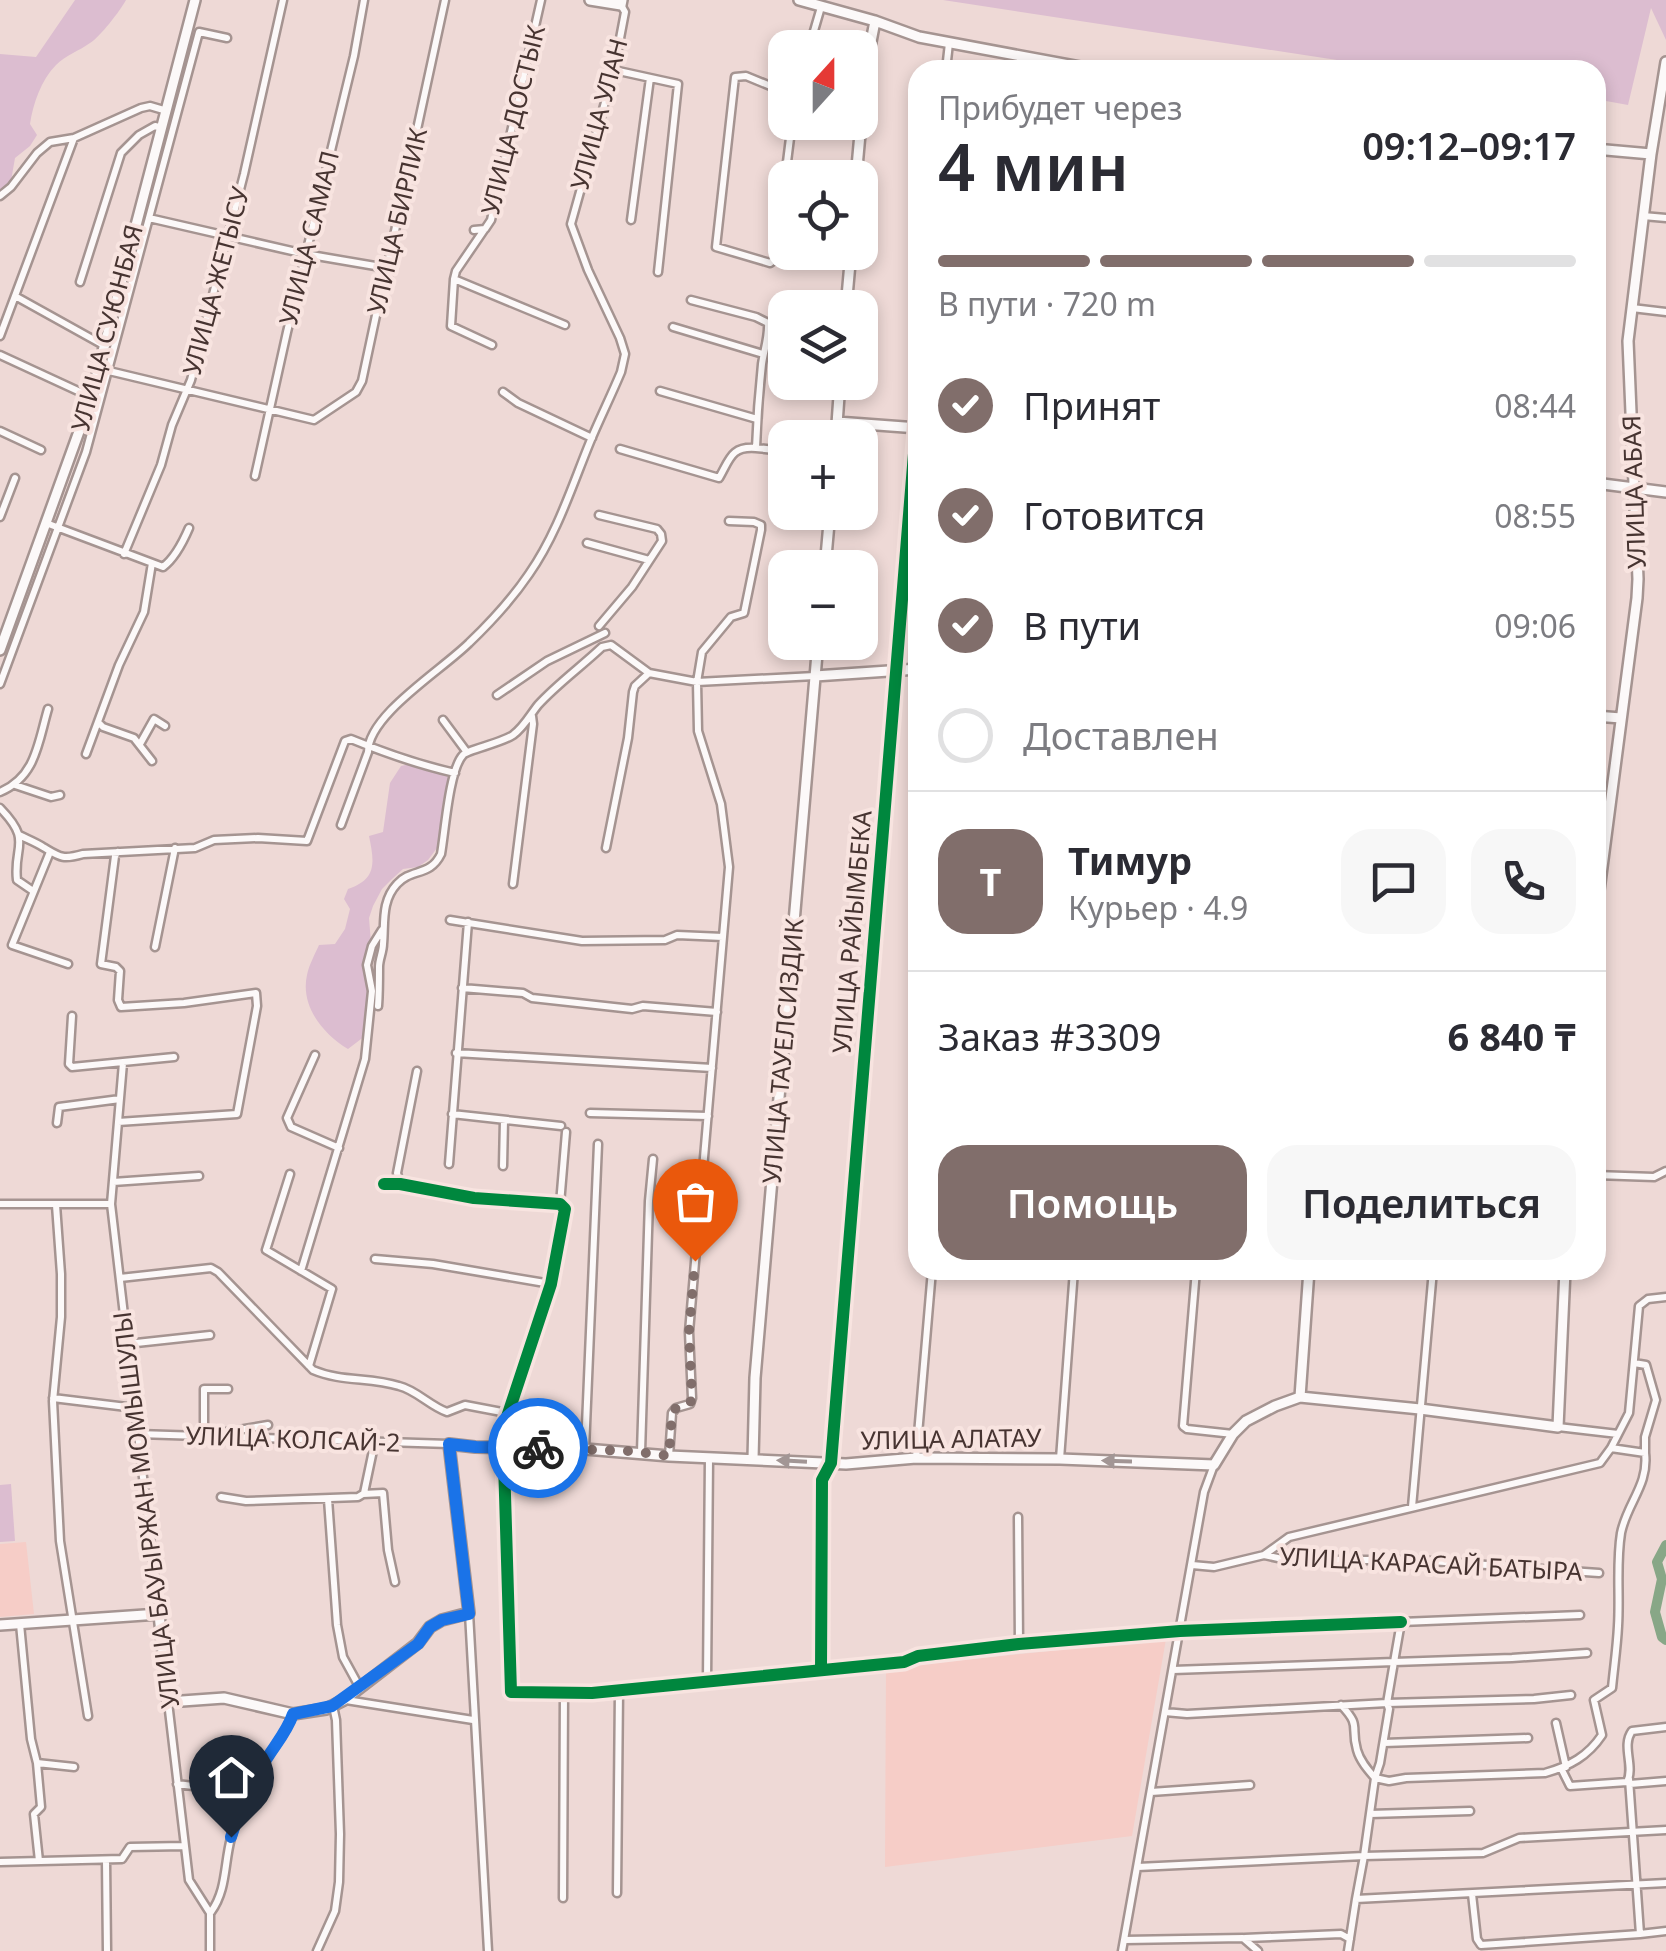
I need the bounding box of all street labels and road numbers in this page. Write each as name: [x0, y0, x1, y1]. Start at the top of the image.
street label: УЛИЦА ДОСТЫК: [472, 21, 552, 218]
street label: УЛИЦА УЛАН: [561, 34, 635, 193]
street label: УЛИЦА БИРЛИК: [358, 124, 434, 317]
street label: УЛИЦА САМАЛ: [270, 147, 346, 328]
street label: УЛИЦА ЖЕТЫСУ: [174, 182, 257, 379]
street label: УЛИЦА СУЮНБАЯ: [62, 221, 150, 435]
street label: УЛИЦА АБАЯ: [1613, 415, 1653, 569]
street label: УЛИЦА РАЙЫМБЕКА: [823, 809, 879, 1055]
street label: УЛИЦА ТАУЕЛСИЗДИК: [753, 916, 811, 1185]
street label: УЛИЦА БАУЫРЖАН МОМЫШУЛЫ: [104, 1310, 186, 1710]
street label: УЛИЦА КОЛСАЙ-2: [185, 1417, 401, 1459]
street label: УЛИЦА АЛАТАУ: [860, 1419, 1042, 1457]
street label: УЛИЦА КАРАСАЙ БАТЫРА: [1279, 1538, 1583, 1588]

